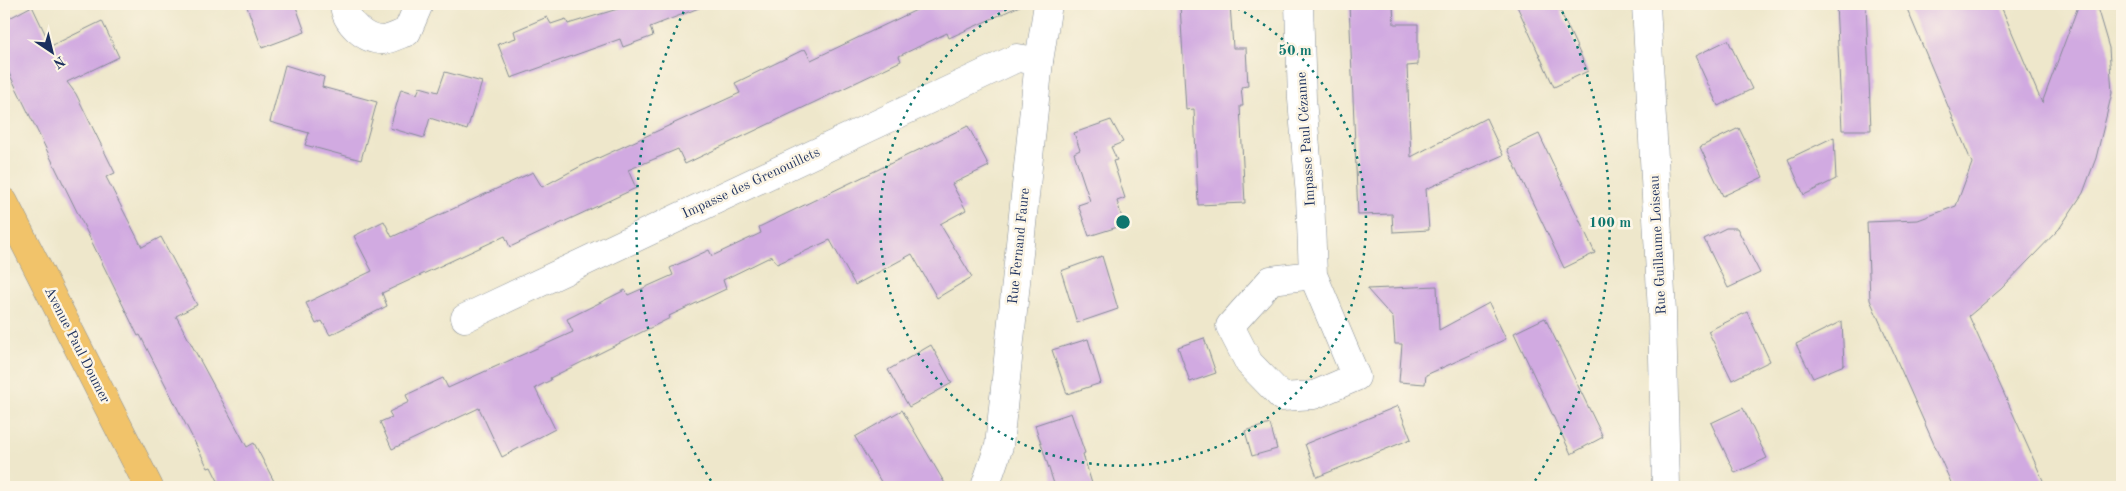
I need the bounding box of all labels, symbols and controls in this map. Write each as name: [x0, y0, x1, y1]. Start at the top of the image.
north arrow: [28, 28, 78, 78]
text: 50 m: [1278, 44, 1312, 59]
text: N: [50, 53, 67, 71]
street label: Impasse Paul Cézanne: [1294, 71, 1318, 207]
street label: Impasse des Grenouillets: [680, 145, 822, 221]
street label: Rue Guillaume Loiseau: [1647, 174, 1669, 315]
street label: Rue Fernand Faure: [1006, 187, 1032, 305]
centre of rings: [1114, 213, 1132, 231]
text: 100 m: [1589, 216, 1631, 231]
street label: Avenue Paul Doumer: [42, 285, 112, 405]

